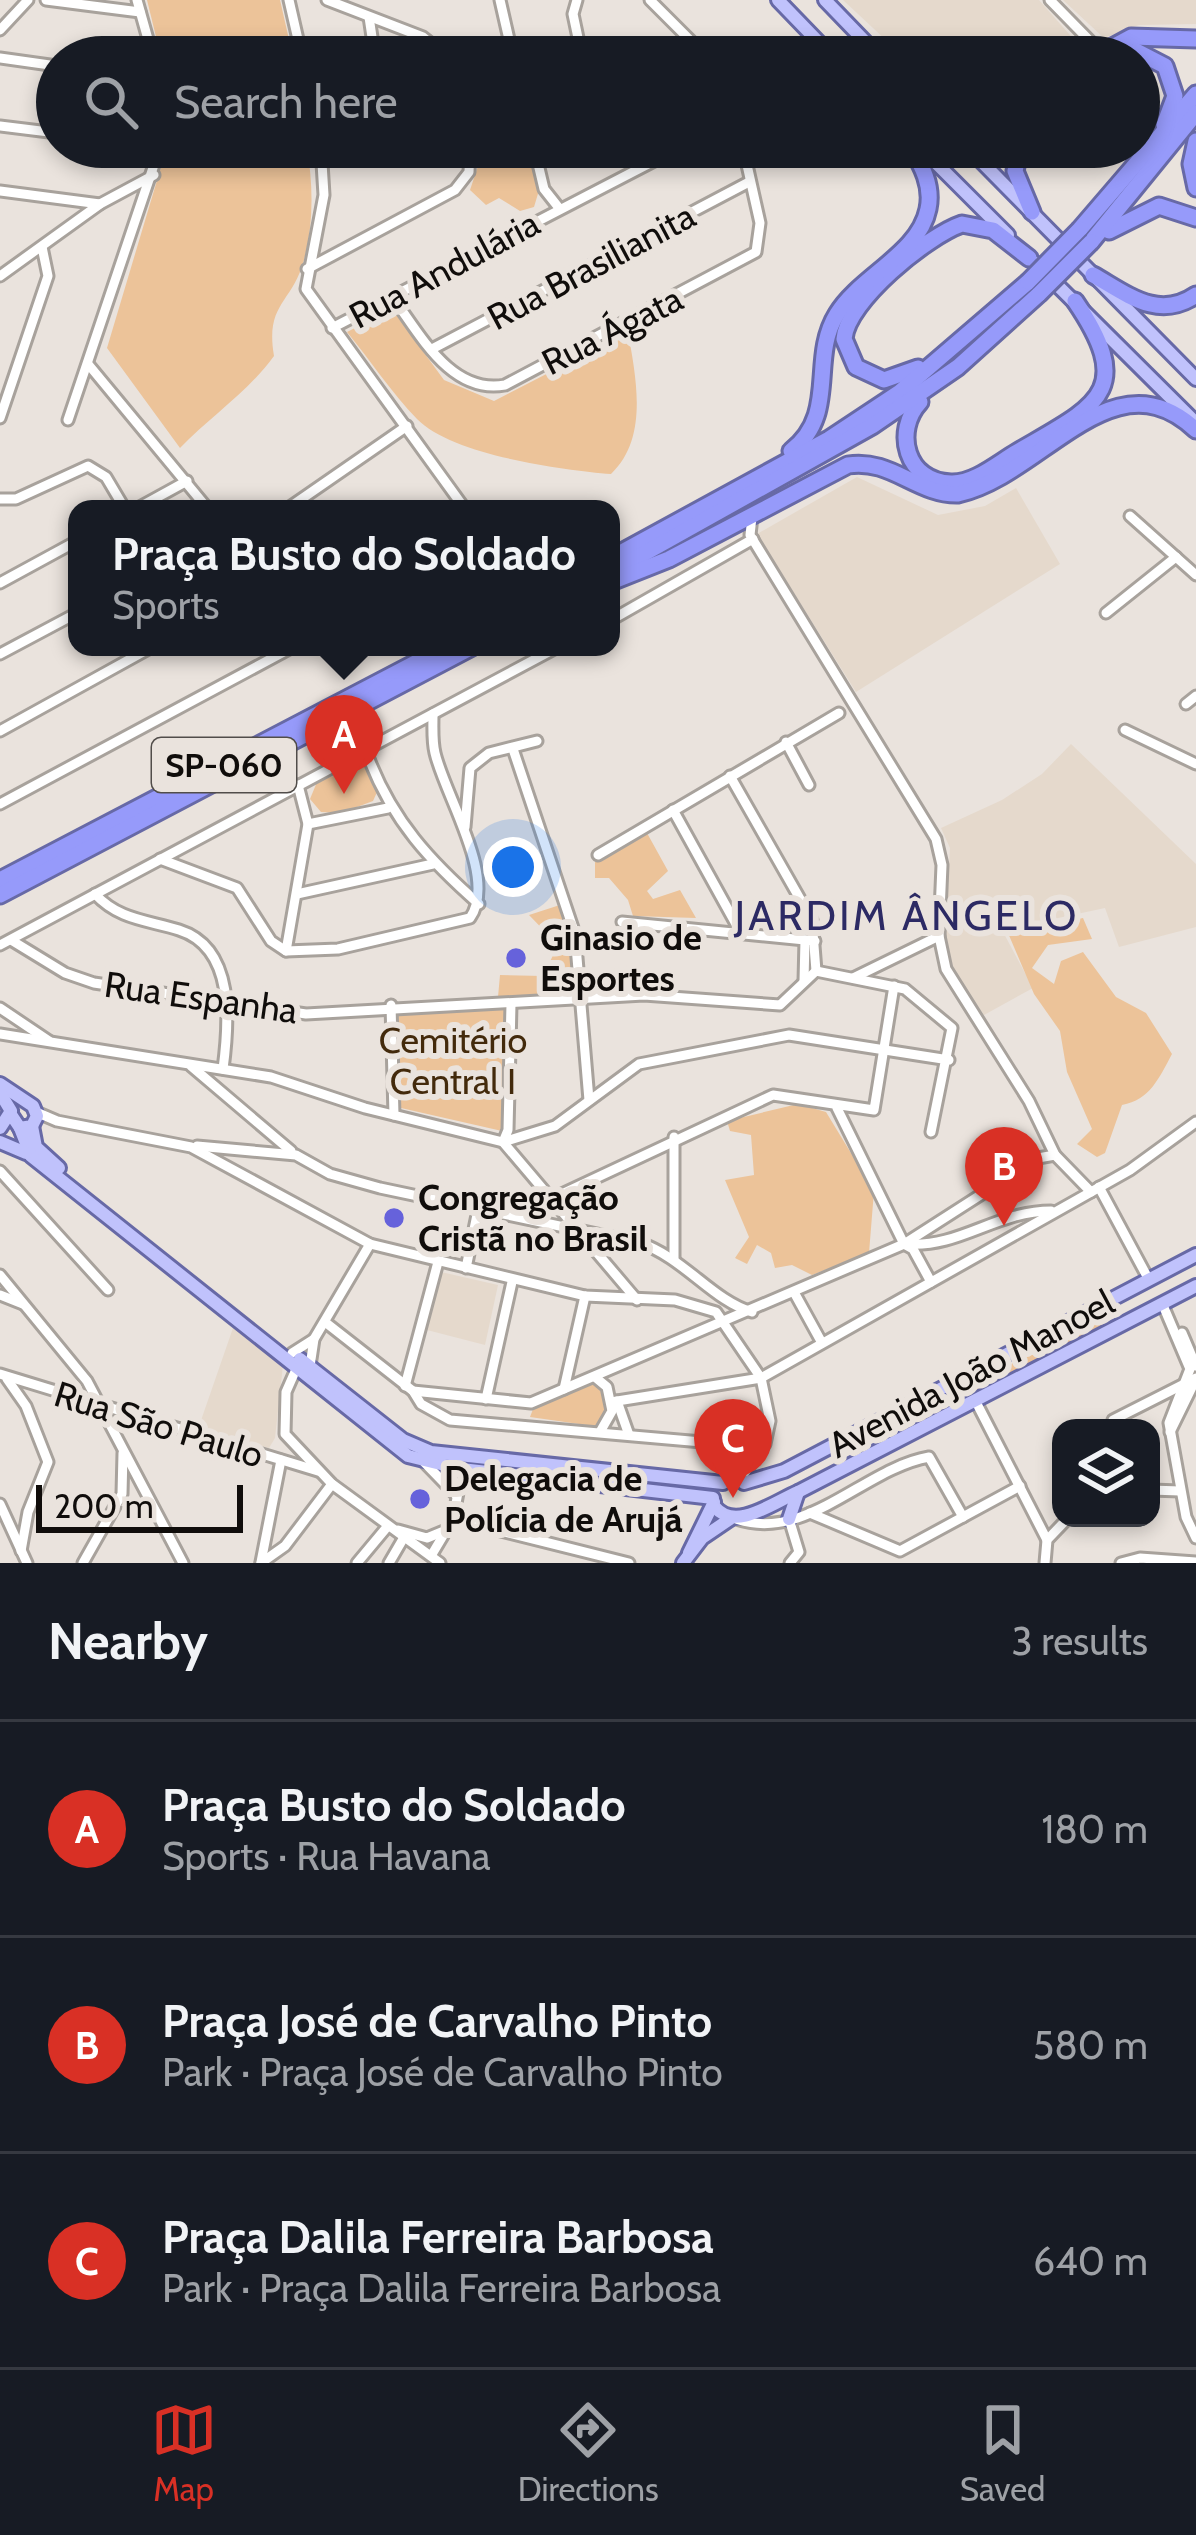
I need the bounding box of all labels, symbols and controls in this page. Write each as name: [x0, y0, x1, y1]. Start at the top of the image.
search box: [36, 36, 1160, 168]
icon: search: [78, 69, 144, 135]
text: Search here: [174, 75, 398, 129]
street label: Rua Brasilianita: [480, 193, 702, 339]
street label: Rua Andulária: [342, 201, 546, 337]
street label: Rua Ágata: [534, 276, 690, 384]
popup: [68, 500, 620, 656]
text: Praça Busto do Soldado: [112, 527, 576, 581]
text: Sports: [112, 581, 219, 629]
pin: A: [305, 695, 383, 794]
road number: SP-060: [152, 738, 296, 792]
your location: [483, 837, 543, 897]
district label: JARDIM ÂNGELO: [734, 889, 1079, 941]
place label: Ginasio de Esportes: [540, 915, 702, 1000]
marker: Ginasio de Esportes: [503, 945, 529, 971]
street label: Rua Espanha: [102, 962, 300, 1032]
park label: Cemitério Central I: [379, 1018, 527, 1103]
pin: B: [965, 1127, 1043, 1226]
place label: Congregação Cristã no Brasil: [418, 1175, 648, 1260]
marker: Congregação Cristã no Brasil: [381, 1205, 407, 1231]
street label: Avenida João Manoel: [821, 1279, 1122, 1467]
street label: Rua São Paulo: [49, 1371, 269, 1477]
pin: C: [694, 1399, 772, 1498]
map controls: [1052, 1419, 1160, 1527]
button: layers: [1052, 1419, 1160, 1527]
place label: Delegacia de Polícia de Arujá: [444, 1456, 683, 1541]
scale bar: [36, 1479, 243, 1532]
text: 200 m: [54, 1486, 154, 1526]
marker: Delegacia de Polícia de Arujá: [407, 1486, 433, 1512]
text: Nearby: [48, 1610, 208, 1672]
text: 3 results: [1011, 1617, 1148, 1665]
text: Praça Busto do Soldado: [162, 1778, 626, 1832]
text: A: [75, 1805, 99, 1853]
text: 180 m: [1041, 1805, 1148, 1853]
text: Sports · Rua Havana: [162, 1832, 491, 1880]
text: Praça José de Carvalho Pinto: [162, 1994, 712, 2048]
text: B: [75, 2021, 99, 2069]
text: 580 m: [1033, 2021, 1148, 2069]
text: Park · Praça José de Carvalho Pinto: [162, 2048, 723, 2096]
text: Praça Dalila Ferreira Barbosa: [162, 2210, 714, 2264]
text: C: [75, 2237, 99, 2285]
text: 640 m: [1033, 2237, 1148, 2285]
text: Park · Praça Dalila Ferreira Barbosa: [162, 2264, 721, 2312]
tab: Map: [151, 2397, 217, 2509]
tab: Directions: [518, 2397, 659, 2509]
tab: Saved: [960, 2397, 1045, 2509]

